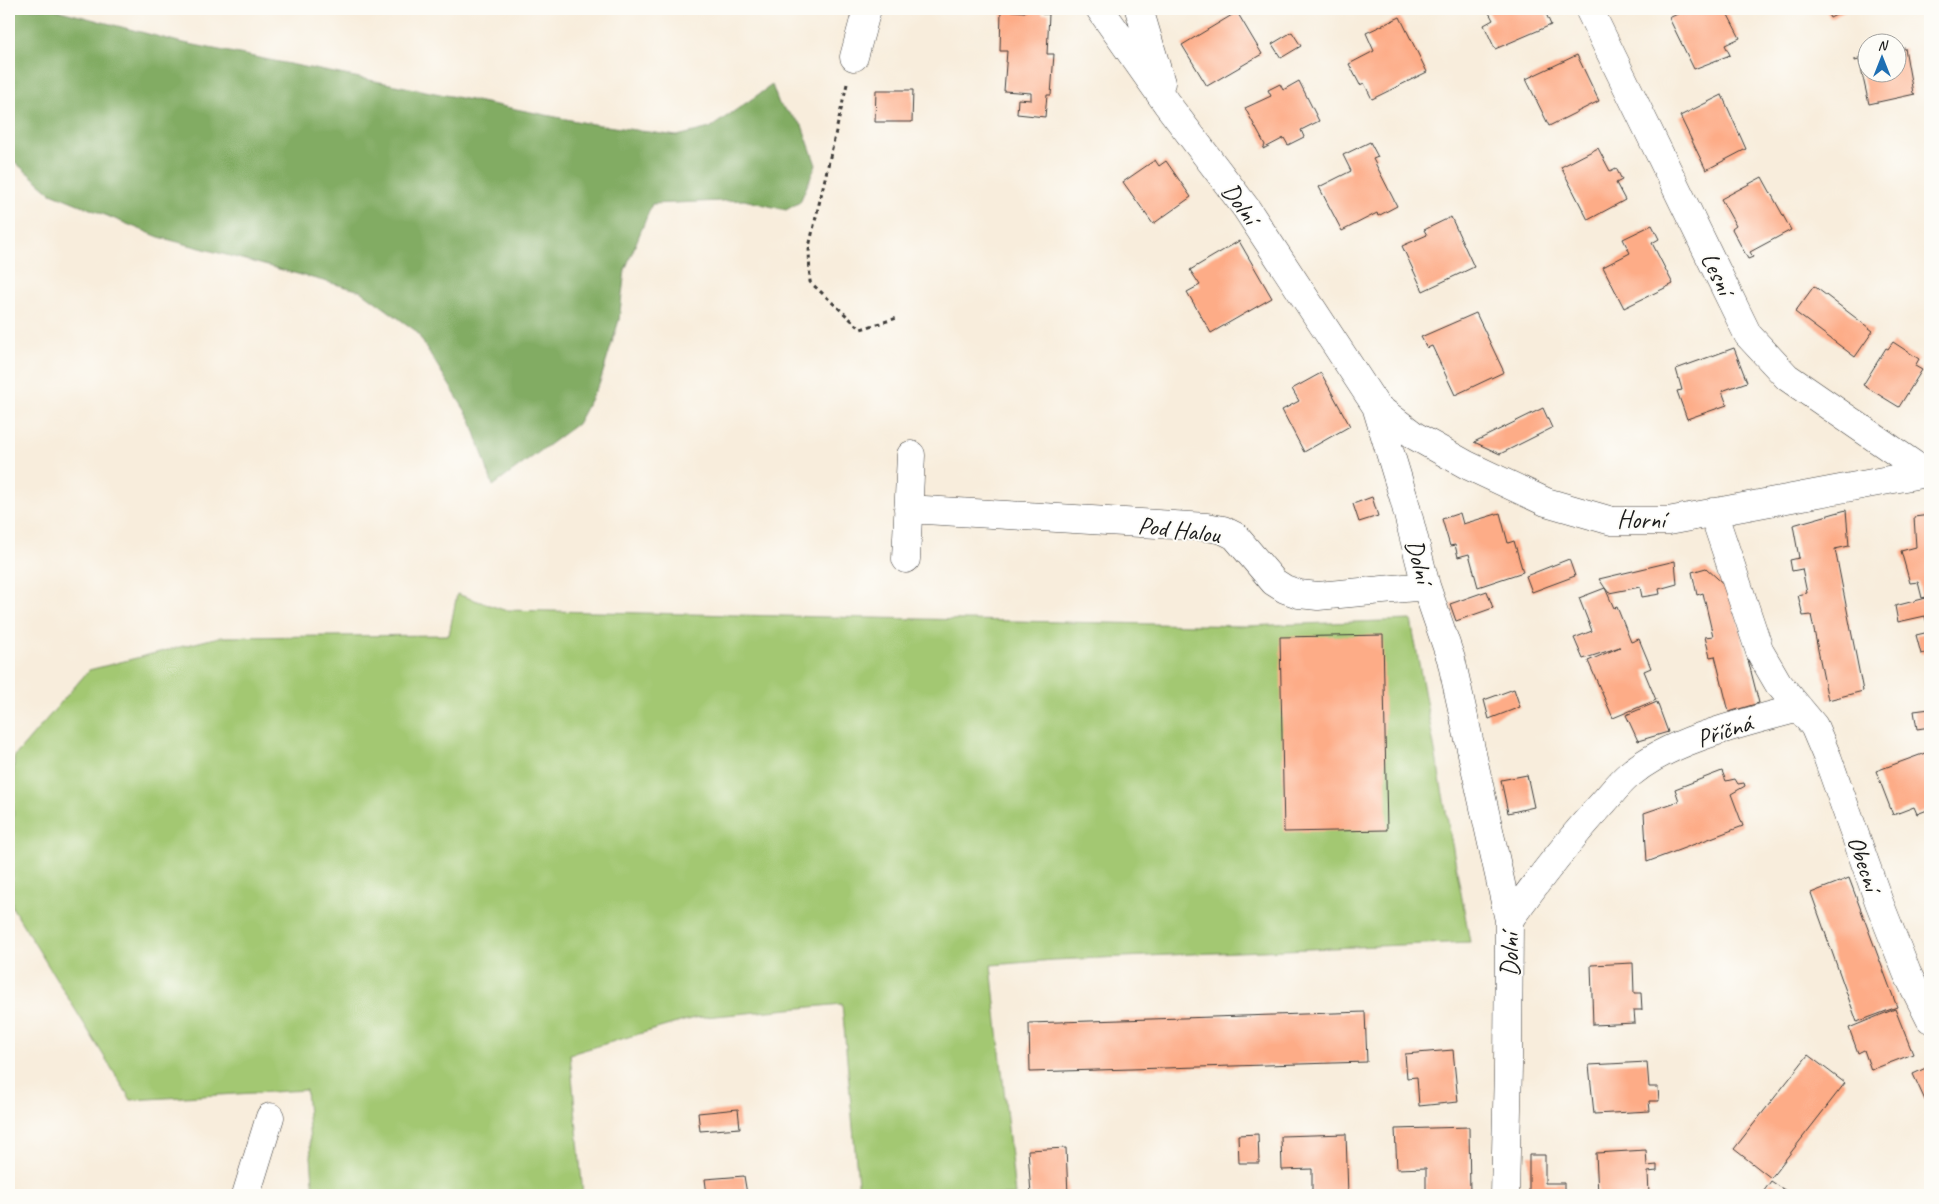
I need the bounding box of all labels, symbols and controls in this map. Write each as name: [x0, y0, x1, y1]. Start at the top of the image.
north arrow: [1856, 32, 1906, 82]
text: N: [1878, 37, 1889, 54]
street label: Dolní: [1214, 177, 1269, 235]
street label: Lesní: [1693, 247, 1743, 305]
street label: Horní: [1617, 504, 1670, 536]
street label: Pod Halou: [1136, 509, 1223, 551]
street label: Dolní: [1398, 536, 1442, 592]
street label: Příčná: [1693, 706, 1758, 755]
street label: Obecní: [1840, 832, 1890, 900]
street label: Dolní: [1494, 928, 1526, 977]

